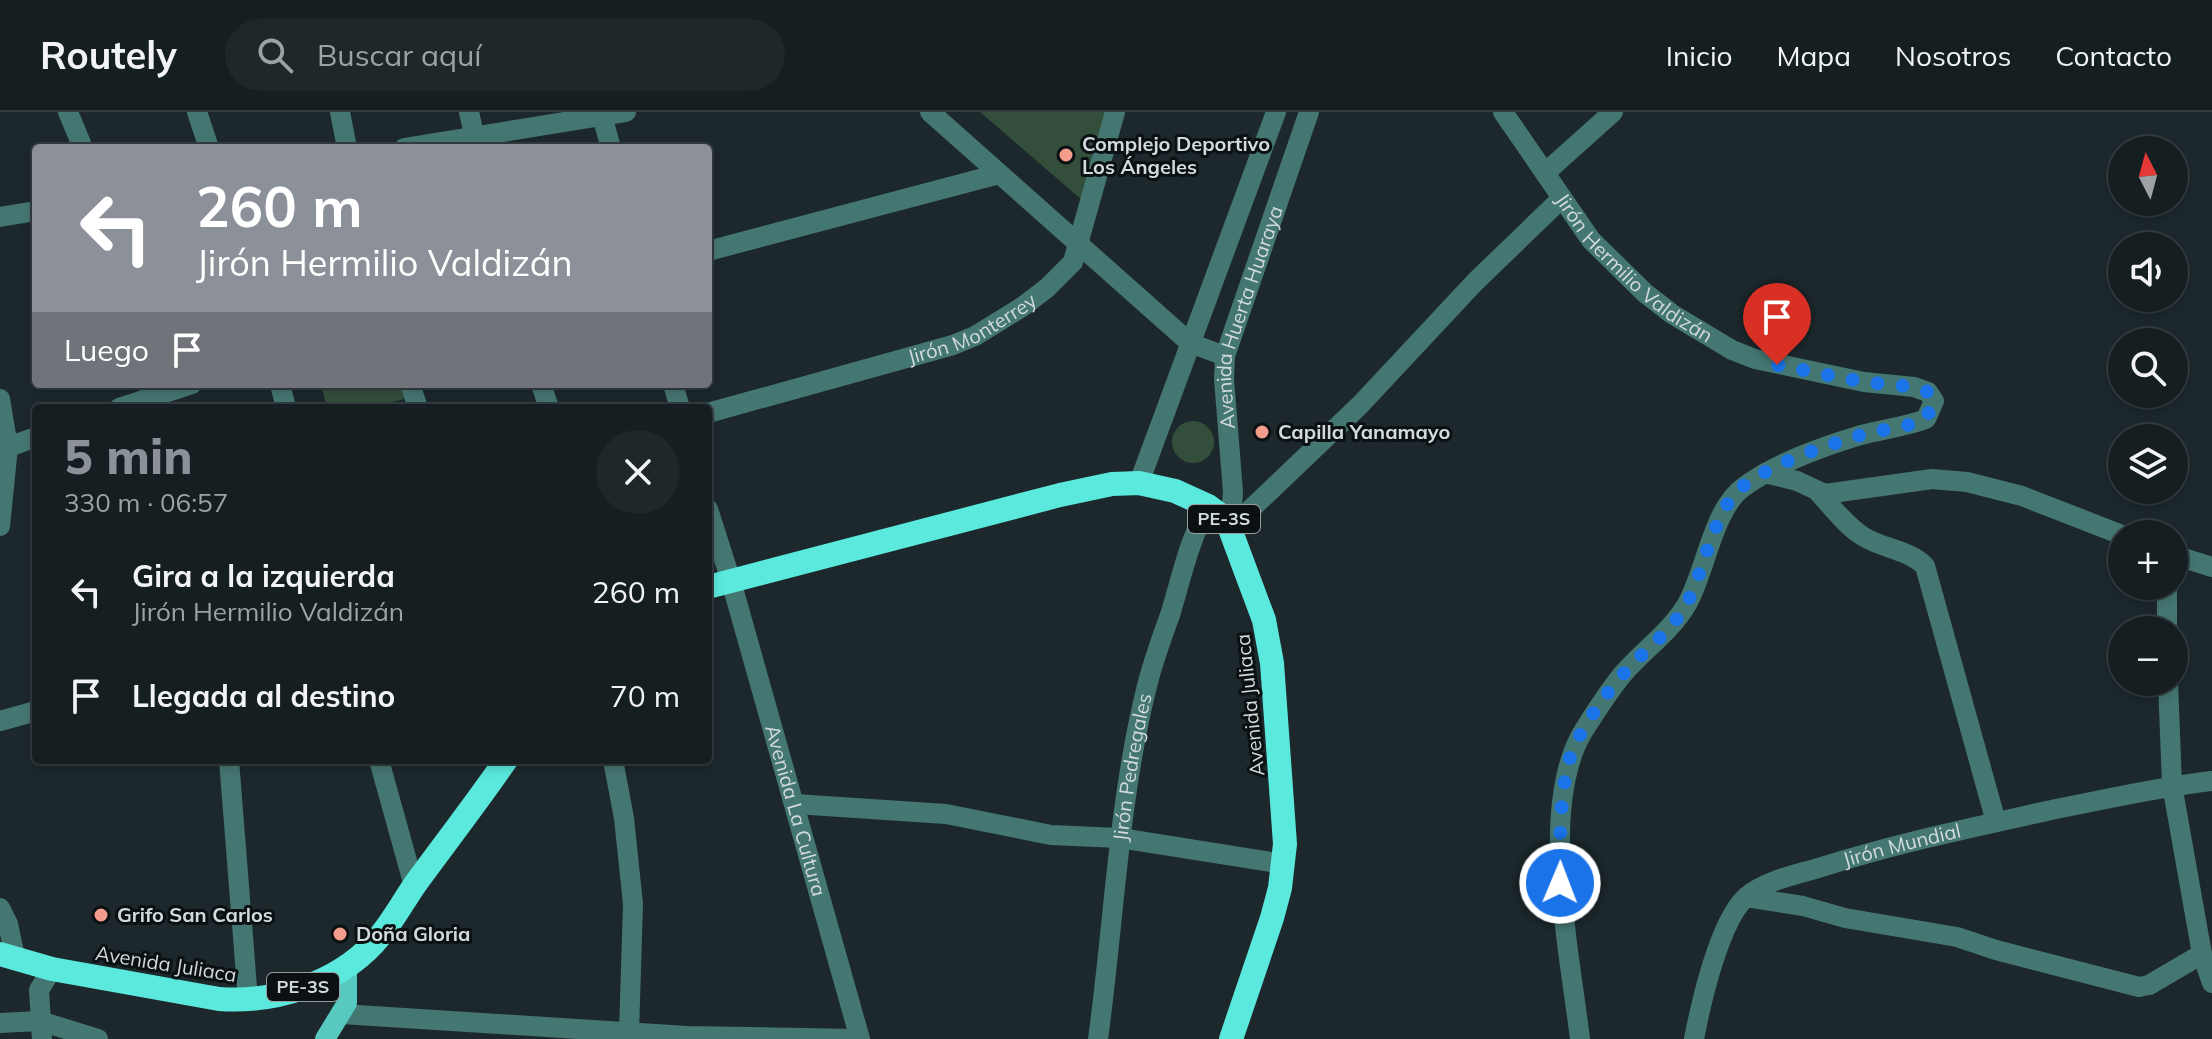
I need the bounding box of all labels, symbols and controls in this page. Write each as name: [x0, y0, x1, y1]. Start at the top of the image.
search box: [225, 19, 785, 91]
text: Routely: [40, 31, 177, 79]
icon: search: [253, 33, 297, 77]
text: Buscar aquí: [317, 36, 481, 74]
text: Inicio: [1666, 38, 1733, 73]
text: Mapa: [1777, 38, 1851, 73]
text: Nosotros: [1895, 38, 2011, 73]
text: Contacto: [2055, 38, 2172, 73]
place label: Complejo Deportivo Los Ángeles: [1082, 131, 1270, 179]
north arrow: [2108, 136, 2188, 216]
map controls: [2108, 136, 2188, 696]
marker: Complejo Deportivo Los Ángeles: [1057, 146, 1075, 164]
text: 260 m: [196, 171, 363, 241]
icon: left: [64, 176, 168, 280]
street label: Jirón Hermilio Valdizán: [1551, 188, 1718, 348]
street label: Avenida Huerta Huaraya: [1211, 202, 1288, 430]
button: sound: [2108, 232, 2188, 312]
text: Jirón Hermilio Valdizán: [196, 240, 573, 285]
pin: [1743, 283, 1811, 365]
street label: Jirón Monterrey: [905, 287, 1042, 369]
icon: arrive: [1755, 295, 1799, 339]
icon: arrive: [165, 328, 209, 372]
button: search: [2108, 328, 2188, 408]
text: Luego: [64, 331, 149, 369]
place label: Capilla Yanamayo: [1278, 419, 1450, 444]
marker: Capilla Yanamayo: [1253, 423, 1271, 441]
button: layers: [2108, 424, 2188, 504]
text: 5 min: [64, 426, 193, 486]
button: close: [596, 430, 680, 514]
text: 330 m · 06:57: [64, 486, 228, 519]
road number: PE-3S: [1188, 505, 1260, 533]
button: +: [2108, 520, 2188, 600]
text: Gira a la izquierda: [132, 557, 395, 595]
icon: left: [64, 570, 108, 614]
text: 260 m: [592, 573, 680, 611]
text: Jirón Hermilio Valdizán: [132, 595, 404, 628]
button: −: [2108, 616, 2188, 696]
street label: Avenida Juliaca: [1230, 633, 1269, 777]
icon: arrive: [64, 674, 108, 718]
text: Llegada al destino: [132, 677, 395, 715]
text: 70 m: [610, 677, 680, 715]
street label: Jirón Pedregales: [1107, 690, 1157, 843]
street label: Avenida La Cultura: [760, 722, 832, 899]
street label: Jirón Mundial: [1840, 817, 1963, 872]
position arrow: [1518, 841, 1602, 925]
place label: Grifo San Carlos: [117, 902, 273, 927]
marker: Grifo San Carlos: [92, 906, 110, 924]
place label: Doña Gloria: [356, 921, 470, 946]
marker: Doña Gloria: [331, 925, 349, 943]
street label: Avenida Juliaca: [94, 940, 238, 987]
road number: PE-3S: [267, 973, 339, 1001]

